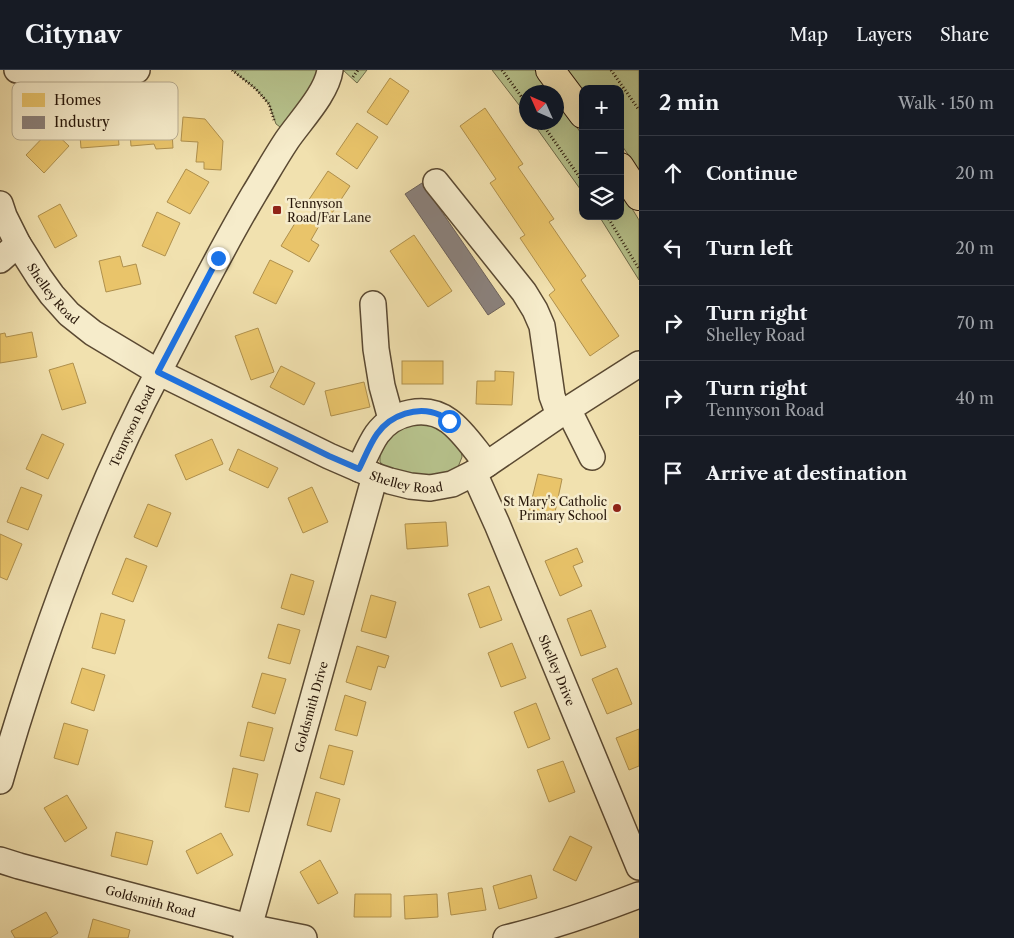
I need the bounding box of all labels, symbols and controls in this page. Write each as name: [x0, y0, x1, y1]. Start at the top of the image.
text: Citynav: [25, 20, 122, 49]
text: Map: [790, 24, 828, 46]
text: Layers: [856, 24, 912, 46]
text: Share: [940, 24, 989, 46]
legend: [12, 82, 178, 140]
north arrow: [519, 85, 564, 130]
map controls: [579, 85, 624, 220]
button: +: [579, 85, 624, 130]
text: 2 min: [659, 90, 719, 115]
text: Homes: [54, 91, 101, 109]
text: Walk · 150 m: [898, 93, 994, 113]
text: Industry: [54, 113, 110, 131]
button: −: [579, 130, 624, 175]
icon: ahead: [659, 159, 687, 187]
text: Continue: [706, 162, 798, 185]
text: 20 m: [955, 163, 994, 183]
button: layers: [579, 175, 624, 220]
place label: Tennyson Road/Far Lane: [287, 196, 371, 225]
marker: Tennyson Road/Far Lane: [271, 204, 283, 216]
icon: left: [659, 234, 687, 262]
text: Turn left: [706, 237, 793, 260]
text: 20 m: [955, 238, 994, 258]
route end: [207, 247, 230, 270]
street label: Shelley Road: [24, 260, 83, 327]
text: Turn right: [706, 302, 807, 325]
icon: right: [659, 309, 687, 337]
text: 70 m: [957, 313, 994, 333]
text: Shelley Road: [706, 325, 805, 345]
text: Turn right: [706, 377, 807, 400]
street label: Tennyson Road: [106, 382, 158, 469]
icon: right: [659, 384, 687, 412]
text: 40 m: [955, 388, 994, 408]
text: Tennyson Road: [706, 400, 824, 420]
route start: [438, 410, 461, 433]
icon: arrive: [659, 459, 687, 487]
text: Arrive at destination: [706, 462, 907, 485]
street label: Shelley Road: [367, 467, 445, 496]
place label: St Mary's Catholic Primary School: [503, 494, 607, 523]
marker: St Mary's Catholic Primary School: [611, 502, 623, 514]
street label: Shelley Drive: [536, 632, 579, 708]
street label: Goldsmith Drive: [291, 659, 331, 754]
street label: Goldsmith Road: [104, 882, 198, 920]

